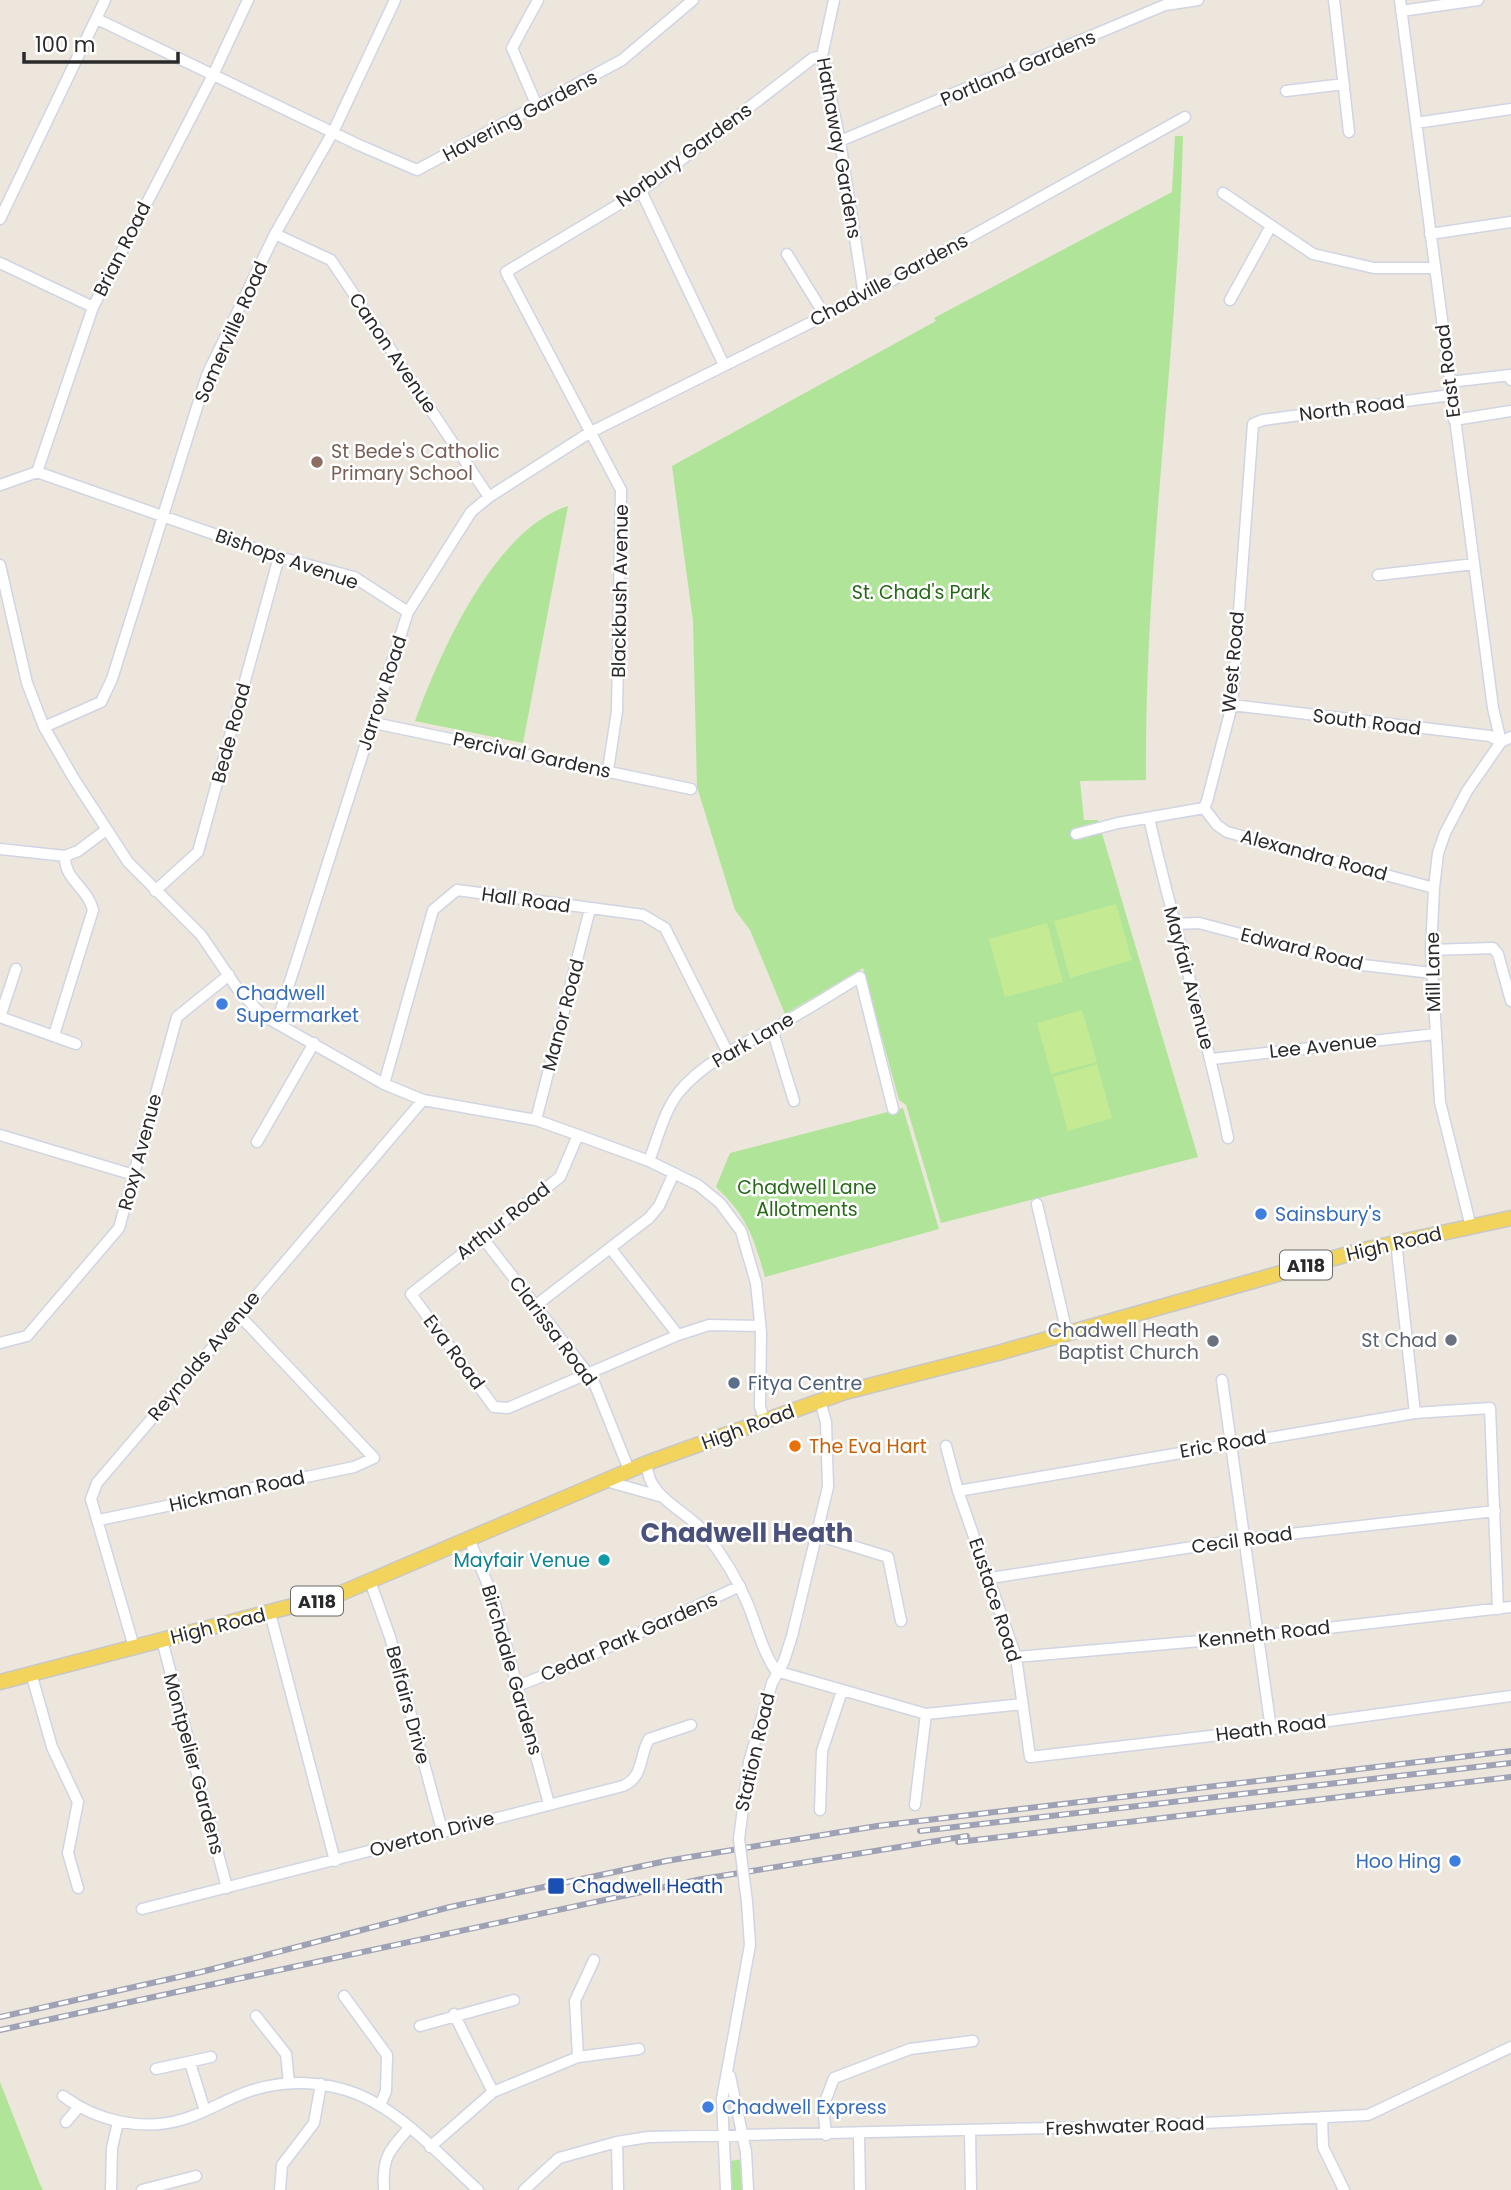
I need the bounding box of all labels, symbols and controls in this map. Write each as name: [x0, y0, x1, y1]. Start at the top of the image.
scale bar: [24, 21, 178, 65]
street label: Portland Gardens: [936, 23, 1100, 113]
text: 100 m: [35, 30, 95, 59]
street label: Hathaway Gardens: [810, 55, 868, 241]
street label: Havering Gardens: [438, 64, 602, 168]
street label: Norbury Gardens: [611, 96, 757, 214]
street label: Brian Road: [87, 197, 157, 301]
street label: Chadville Gardens: [805, 227, 973, 333]
street label: Somerville Road: [188, 257, 274, 407]
street label: Canon Avenue: [343, 287, 443, 419]
street label: East Road: [1429, 323, 1467, 419]
street label: North Road: [1298, 388, 1406, 428]
place label: St Bede's Catholic Primary School: [331, 438, 500, 487]
marker: St Bede's Catholic Primary School: [309, 454, 325, 470]
street label: Blackbush Avenue: [605, 504, 635, 678]
street label: Bishops Avenue: [212, 522, 362, 596]
park label: St. Chad's Park: [852, 579, 990, 606]
street label: West Road: [1215, 610, 1251, 714]
street label: Jarrow Road: [351, 632, 413, 754]
street label: Bede Road: [205, 680, 257, 786]
street label: South Road: [1311, 702, 1423, 742]
street label: Percival Gardens: [451, 725, 613, 785]
street label: Alexandra Road: [1238, 822, 1390, 888]
street label: Hall Road: [480, 880, 572, 920]
street label: Mayfair Avenue: [1157, 903, 1221, 1053]
street label: Edward Road: [1238, 921, 1366, 977]
street label: Mill Lane: [1419, 932, 1447, 1012]
street label: Manor Road: [535, 956, 591, 1074]
place label: Chadwell Supermarket: [236, 980, 359, 1029]
marker: Chadwell Supermarket: [214, 996, 230, 1012]
street label: Park Lane: [707, 1006, 799, 1074]
street label: Lee Avenue: [1268, 1027, 1378, 1065]
street label: Roxy Avenue: [111, 1091, 169, 1213]
park label: Chadwell Lane Allotments: [737, 1174, 877, 1223]
street label: Arthur Road: [450, 1176, 556, 1266]
place label: Sainsbury's: [1275, 1201, 1381, 1228]
marker: Sainsbury's: [1253, 1206, 1269, 1222]
street label: High Road: [1344, 1220, 1444, 1268]
road number: A118: [1280, 1250, 1332, 1280]
street label: Clarissa Road: [503, 1271, 603, 1391]
street label: Reynolds Avenue: [142, 1285, 266, 1427]
street label: Eva Road: [417, 1309, 491, 1395]
place label: Chadwell Heath Baptist Church: [1048, 1317, 1199, 1366]
place label: St Chad: [1361, 1327, 1437, 1354]
marker: St Chad: [1443, 1332, 1459, 1348]
marker: Chadwell Heath Baptist Church: [1205, 1333, 1221, 1349]
place label: Fitya Centre: [748, 1370, 862, 1397]
marker: Fitya Centre: [726, 1375, 742, 1391]
street label: High Road: [698, 1398, 798, 1456]
street label: Eric Road: [1178, 1423, 1268, 1465]
place label: The Eva Hart: [809, 1433, 927, 1460]
marker: The Eva Hart: [787, 1438, 803, 1454]
street label: Hickman Road: [167, 1463, 307, 1519]
district label: Chadwell Heath: [641, 1515, 853, 1551]
street label: Cecil Road: [1190, 1520, 1294, 1560]
street label: Eustace Road: [962, 1534, 1028, 1666]
place label: Mayfair Venue: [453, 1547, 590, 1574]
marker: Mayfair Venue: [596, 1552, 612, 1568]
street label: Birchdale Gardens: [475, 1582, 549, 1758]
road number: A118: [291, 1586, 343, 1616]
street label: Cedar Park Gardens: [536, 1586, 722, 1688]
street label: High Road: [168, 1601, 268, 1651]
street label: Kenneth Road: [1197, 1614, 1331, 1654]
street label: Belfairs Drive: [379, 1643, 437, 1767]
street label: Montpelier Gardens: [157, 1670, 231, 1858]
street label: Station Road: [728, 1690, 782, 1814]
street label: Heath Road: [1214, 1708, 1328, 1748]
street label: Overton Drive: [366, 1804, 498, 1864]
place label: Hoo Hing: [1356, 1848, 1441, 1875]
marker: Hoo Hing: [1447, 1853, 1463, 1869]
place label: Chadwell Heath: [572, 1873, 723, 1900]
marker: Chadwell Heath: [546, 1876, 566, 1896]
place label: Chadwell Express: [722, 2094, 887, 2121]
marker: Chadwell Express: [700, 2099, 716, 2115]
street label: Freshwater Road: [1045, 2110, 1205, 2142]

